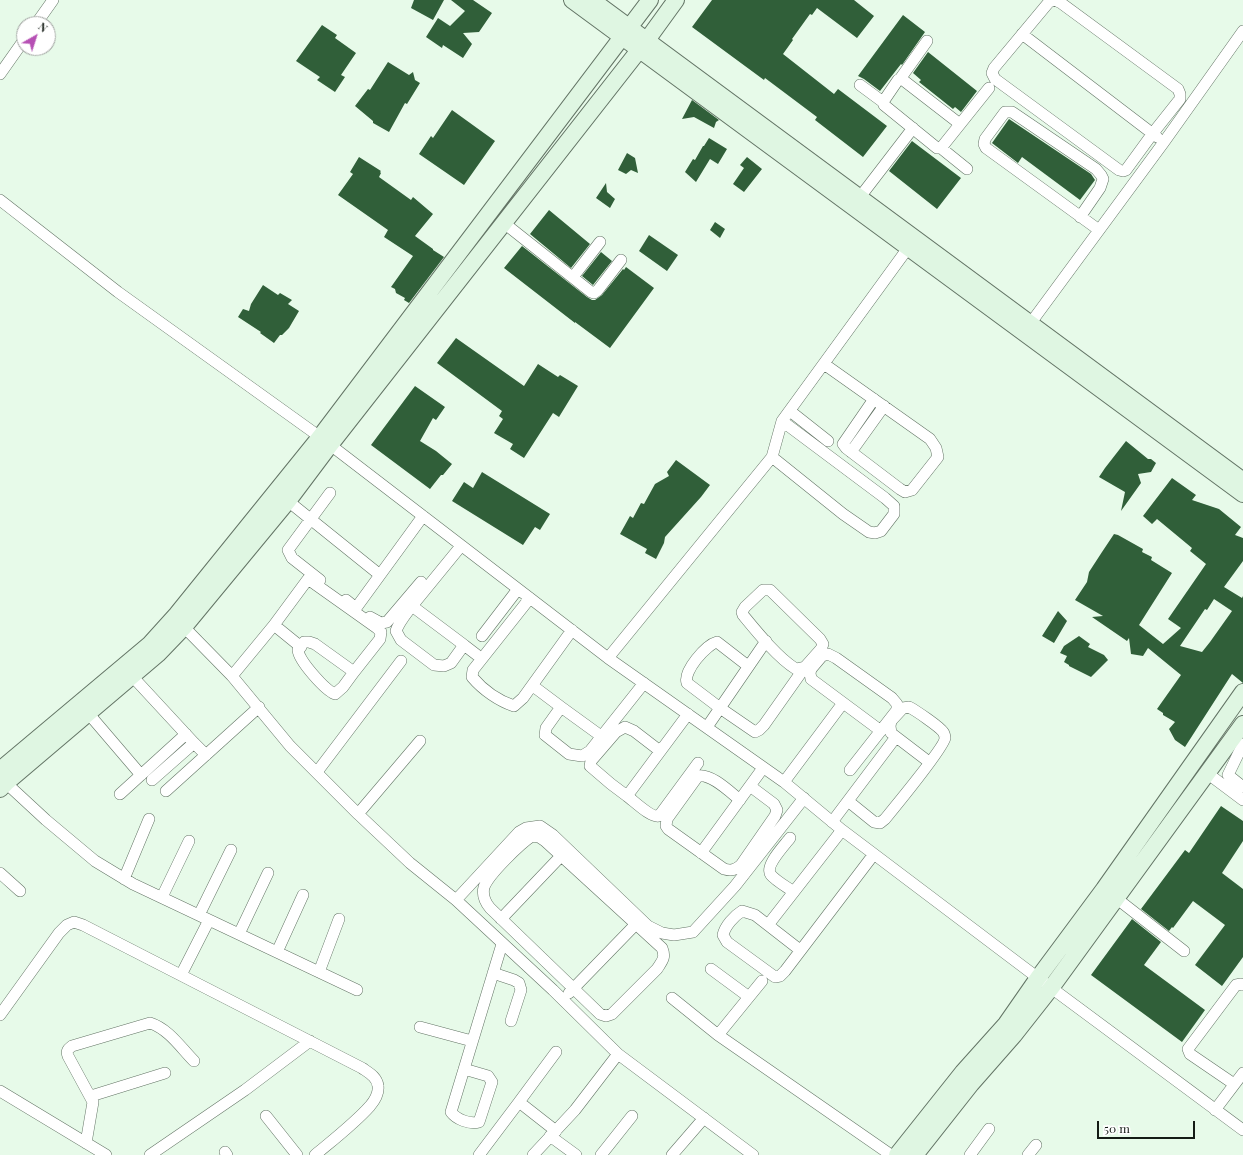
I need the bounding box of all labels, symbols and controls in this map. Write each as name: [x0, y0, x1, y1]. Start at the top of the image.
north arrow: [16, 16, 56, 56]
text: N: [35, 19, 51, 35]
scale bar: [1099, 1113, 1197, 1139]
text: 50 m: [1104, 1120, 1130, 1136]

